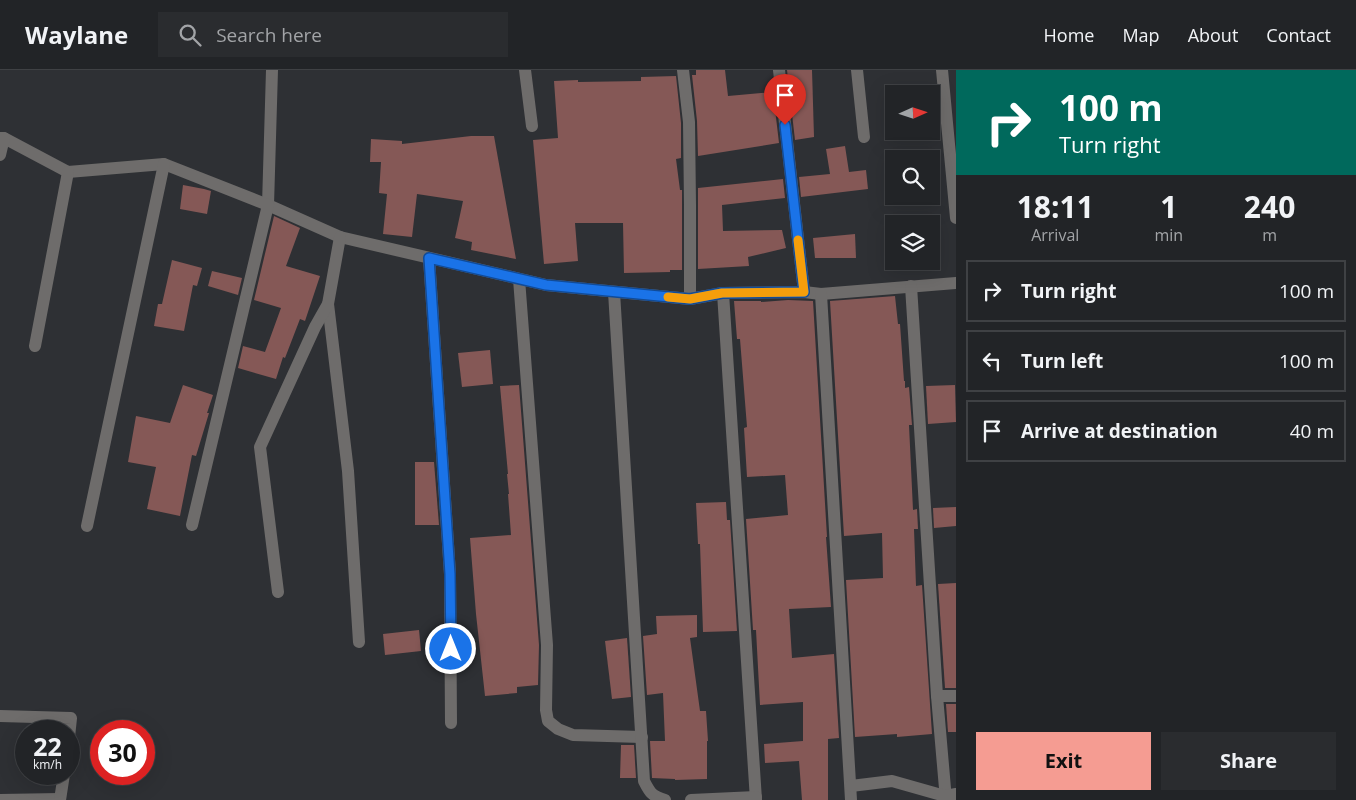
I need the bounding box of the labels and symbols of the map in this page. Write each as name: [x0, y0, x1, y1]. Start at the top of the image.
pin: [764, 74, 806, 125]
north arrow: [885, 85, 940, 140]
position arrow: [424, 622, 476, 674]
speed limit sign: 30: [90, 720, 155, 785]

